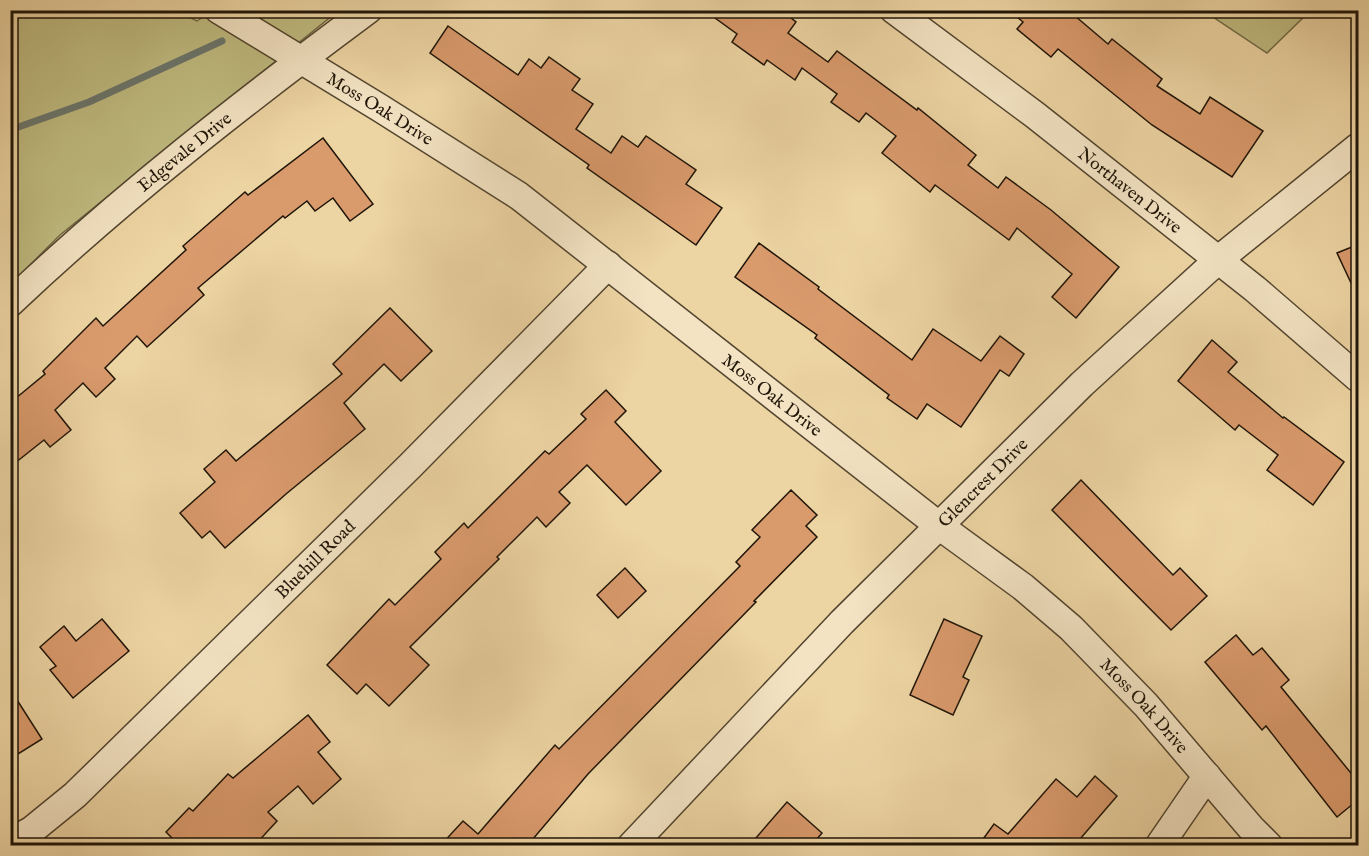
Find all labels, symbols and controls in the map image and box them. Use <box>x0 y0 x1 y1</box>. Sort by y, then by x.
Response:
street label: Moss Oak Drive <box>322 68 437 152</box>
street label: Edgevale Drive <box>133 108 237 198</box>
street label: Northaven Drive <box>1072 143 1186 240</box>
street label: Moss Oak Drive <box>717 350 826 443</box>
street label: Glencrest Drive <box>934 434 1034 533</box>
street label: Bluehill Road <box>271 516 361 605</box>
street label: Moss Oak Drive <box>1094 654 1193 759</box>

